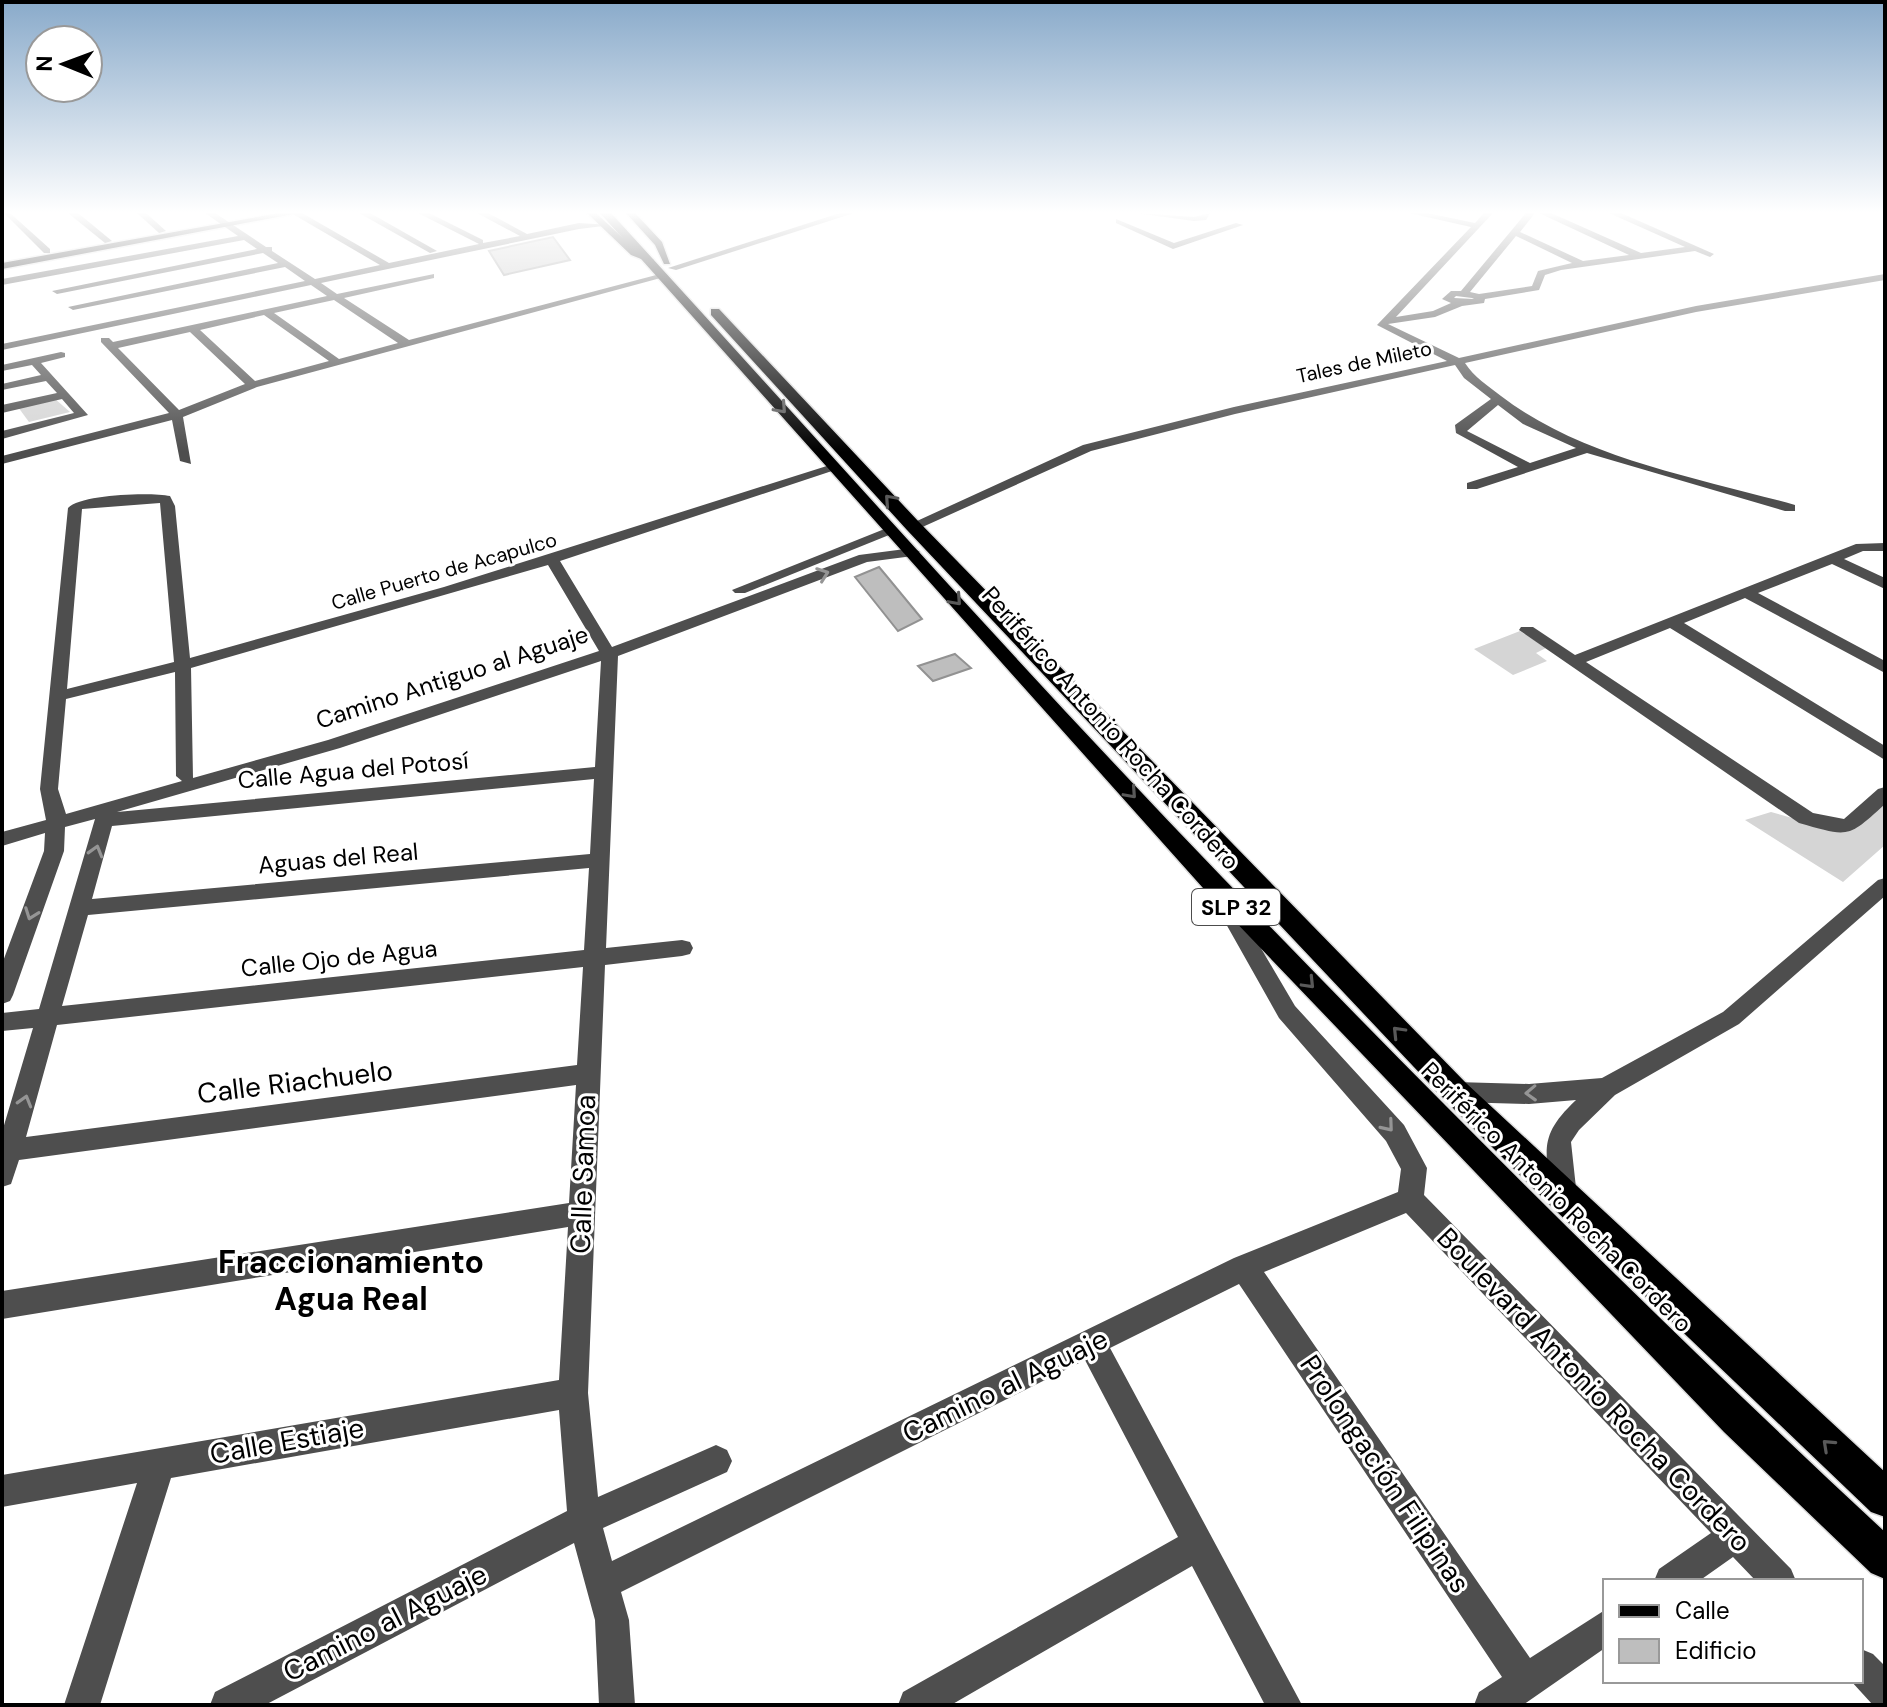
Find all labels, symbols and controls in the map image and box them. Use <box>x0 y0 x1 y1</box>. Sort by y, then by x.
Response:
north arrow <box>24 24 104 104</box>
text: N <box>30 55 59 72</box>
street label: Tales de Mileto <box>1294 335 1434 389</box>
one-way arrow <box>771 399 786 414</box>
one-way arrow <box>885 494 900 509</box>
street label: Calle Puerto de Acapulco <box>328 526 560 616</box>
one-way arrow <box>815 567 829 584</box>
street label: Periférico Antonio Rocha Cordero <box>975 580 1247 876</box>
one-way arrow <box>947 591 962 605</box>
street label: Camino Antiguo al Aguaje <box>312 618 592 736</box>
street label: Calle Agua del Potosí <box>236 744 470 796</box>
one-way arrow <box>1121 783 1136 798</box>
street label: Aguas del Real <box>257 836 419 880</box>
one-way arrow <box>87 844 103 858</box>
road number: SLP 32 <box>1192 889 1280 925</box>
one-way arrow <box>24 907 40 921</box>
street label: Calle Ojo de Agua <box>239 932 439 984</box>
one-way arrow <box>1299 973 1313 988</box>
one-way arrow <box>1393 1027 1408 1041</box>
street label: Calle Riachuelo <box>195 1052 395 1112</box>
street label: Periférico Antonio Rocha Cordero <box>1415 1055 1699 1339</box>
one-way arrow <box>1524 1084 1537 1101</box>
street label: Calle Samoa <box>562 1094 604 1254</box>
one-way arrow <box>16 1095 32 1108</box>
one-way arrow <box>1378 1116 1393 1131</box>
street label: Boulevard Antonio Rocha Cordero <box>1429 1220 1759 1560</box>
district label: Fraccionamiento Agua Real <box>218 1241 484 1320</box>
street label: Camino al Aguaje <box>896 1320 1114 1452</box>
street label: Prolongación Filipinas <box>1291 1348 1479 1600</box>
street label: Calle Estiaje <box>207 1409 367 1473</box>
one-way arrow <box>1823 1439 1837 1454</box>
street label: Camino al Aguaje <box>277 1556 493 1690</box>
legend <box>1603 1579 1863 1683</box>
text: Calle <box>1675 1595 1730 1626</box>
text: Edificio <box>1675 1635 1757 1666</box>

